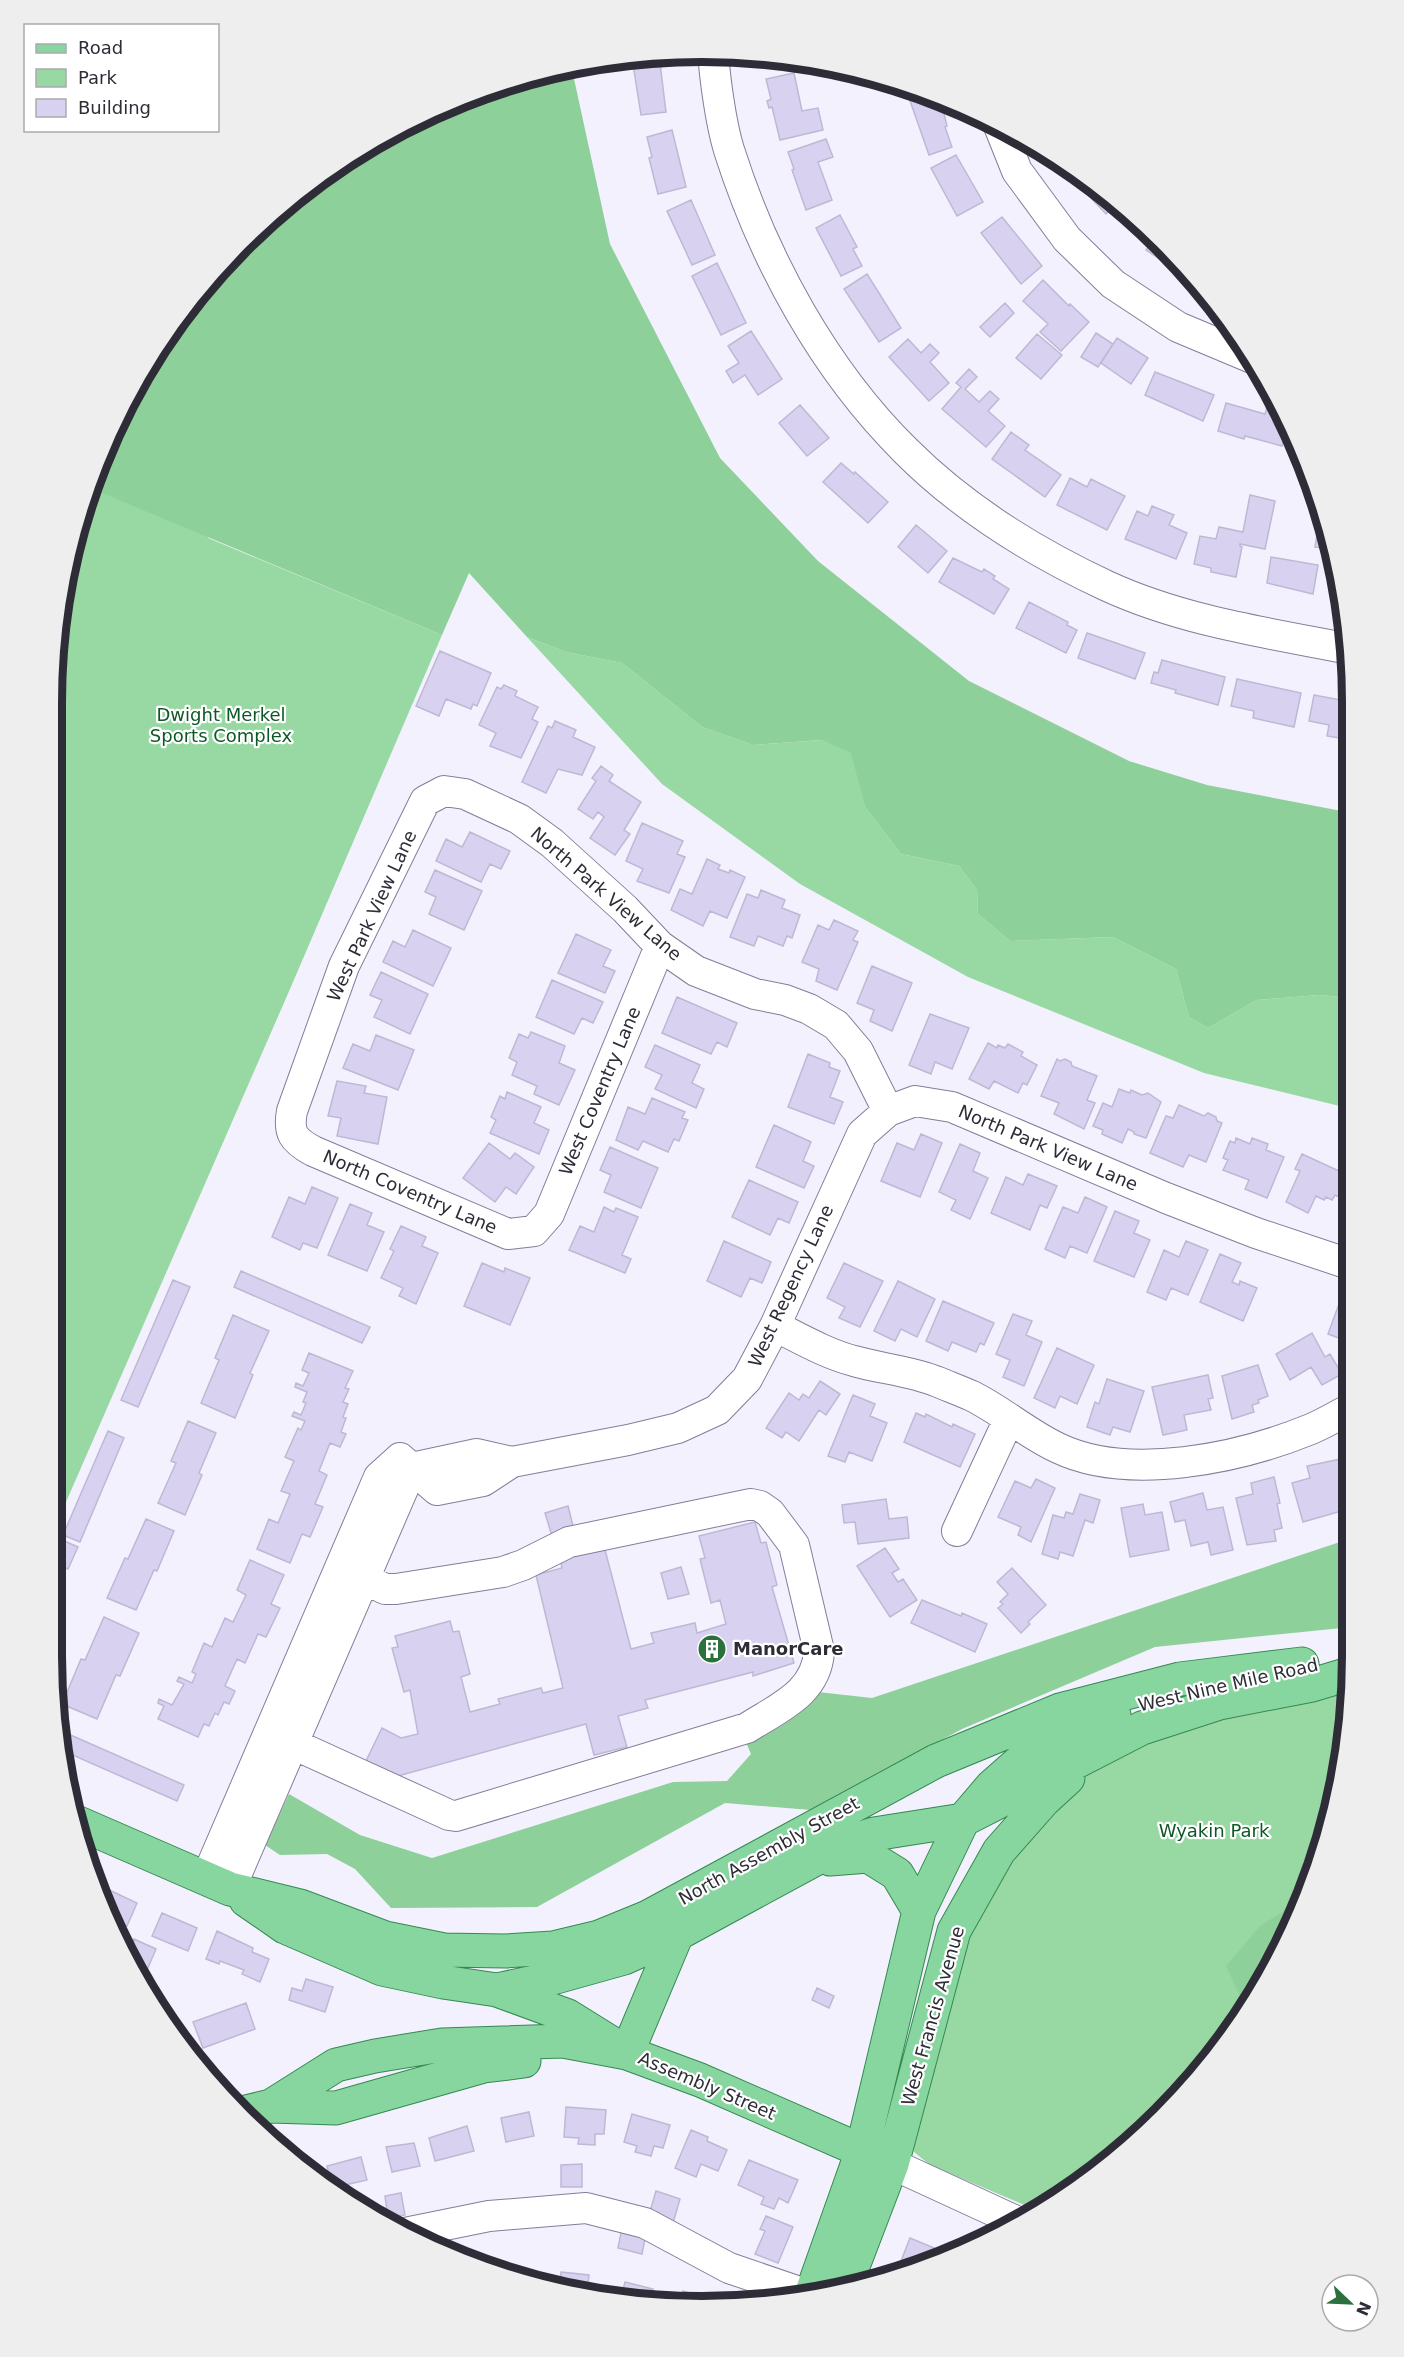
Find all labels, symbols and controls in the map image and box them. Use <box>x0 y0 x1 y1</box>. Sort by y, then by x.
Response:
legend <box>24 24 219 132</box>
text: Road <box>78 37 123 58</box>
text: Park <box>78 67 117 88</box>
text: Building <box>78 97 151 118</box>
park label: Dwight Merkel Sports Complex <box>150 704 293 746</box>
street label: North Park View Lane <box>527 822 686 965</box>
street label: West Park View Lane <box>323 827 420 1005</box>
street label: West Coventry Lane <box>554 1003 645 1178</box>
street label: North Park View Lane <box>955 1100 1141 1195</box>
street label: North Coventry Lane <box>320 1145 500 1238</box>
street label: West Regency Lane <box>744 1201 837 1370</box>
building icon: ManorCare <box>696 1633 728 1665</box>
place label: ManorCare <box>733 1638 844 1659</box>
street label: West Nine Mile Road <box>1136 1654 1320 1715</box>
street label: North Assembly Street <box>675 1792 863 1909</box>
park label: Wyakin Park <box>1159 1820 1270 1841</box>
street label: West Francis Avenue <box>897 1924 968 2108</box>
street label: Assembly Street <box>635 2047 779 2124</box>
north arrow <box>1320 2273 1380 2333</box>
text: N <box>1352 2299 1375 2319</box>

